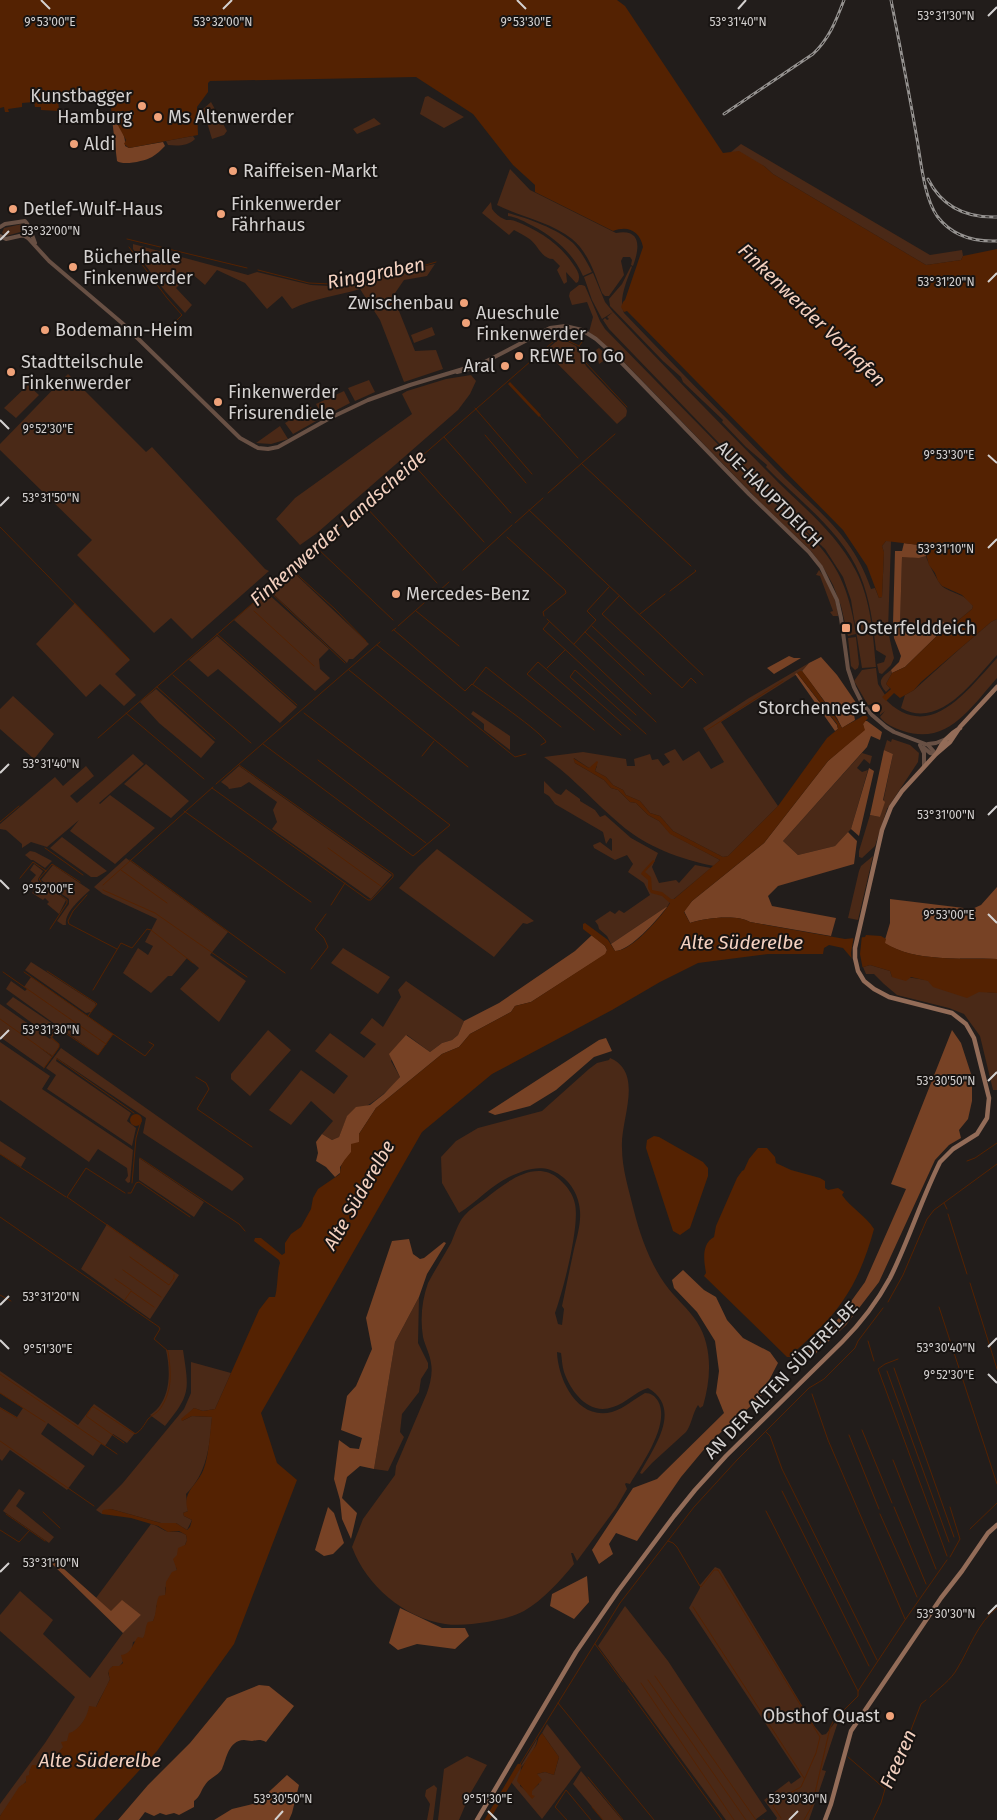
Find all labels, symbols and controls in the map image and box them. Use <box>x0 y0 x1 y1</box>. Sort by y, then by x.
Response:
text: 53°31'30"N <box>917 9 975 23</box>
text: 9°53'00"E <box>24 15 76 29</box>
text: 53°32'00"N <box>194 15 252 29</box>
text: 9°53'30"E <box>501 15 551 29</box>
text: 53°31'40"N <box>709 15 767 29</box>
place label: Kunstbagger Hamburg <box>30 85 133 128</box>
marker: Kunstbagger Hamburg <box>136 100 148 112</box>
place label: Ms Altenwerder <box>168 106 294 128</box>
marker: Ms Altenwerder <box>152 111 164 123</box>
place label: Aldi <box>84 133 115 155</box>
marker: Aldi <box>68 138 80 150</box>
place label: Raiffeisen-Markt <box>243 160 378 182</box>
marker: Raiffeisen-Markt <box>227 165 239 177</box>
place label: Finkenwerder Fährhaus <box>231 193 341 236</box>
place label: Detlef-Wulf-Haus <box>23 198 163 220</box>
marker: Detlef-Wulf-Haus <box>7 203 19 215</box>
marker: Finkenwerder Fährhaus <box>215 208 227 220</box>
text: 53°32'00"N <box>22 224 80 238</box>
water label: Finkenwerder Vorhafen <box>733 239 891 391</box>
place label: Bücherhalle Finkenwerder <box>83 246 193 289</box>
water label: Ringgraben <box>325 252 427 294</box>
marker: Bücherhalle Finkenwerder <box>67 261 79 273</box>
text: 53°31'20"N <box>917 275 975 289</box>
place label: Zwischenbau <box>348 292 454 314</box>
marker: Zwischenbau <box>458 297 470 309</box>
place label: Aueschule Finkenwerder <box>476 302 586 345</box>
marker: Aueschule Finkenwerder <box>460 317 472 329</box>
place label: Bodemann-Heim <box>55 319 193 341</box>
marker: Bodemann-Heim <box>39 324 51 336</box>
place label: REWE To Go <box>529 345 624 367</box>
marker: REWE To Go <box>513 350 525 362</box>
place label: Stadtteilschule Finkenwerder <box>21 351 144 394</box>
place label: Aral <box>463 355 495 377</box>
marker: Aral <box>499 360 511 372</box>
marker: Stadtteilschule Finkenwerder <box>5 366 17 378</box>
place label: Finkenwerder Frisurendiele <box>228 381 338 424</box>
marker: Finkenwerder Frisurendiele <box>212 396 224 408</box>
text: 9°52'30"E <box>23 422 73 436</box>
street label: AUE-HAUPTDEICH <box>711 436 827 552</box>
water label: Finkenwerder Landscheide <box>245 445 431 611</box>
text: 9°53'30"E <box>924 448 974 462</box>
text: 53°31'50"N <box>22 491 80 505</box>
text: 53°31'10"N <box>918 542 974 556</box>
place label: Mercedes-Benz <box>406 583 530 605</box>
marker: Mercedes-Benz <box>390 588 402 600</box>
place label: Osterfelddeich <box>856 617 976 639</box>
marker: Osterfelddeich <box>840 622 852 634</box>
place label: Storchennest <box>758 697 866 719</box>
marker: Storchennest <box>870 702 882 714</box>
text: 53°31'40"N <box>22 757 80 771</box>
text: 53°31'00"N <box>917 808 975 822</box>
text: 9°52'00"E <box>22 882 74 896</box>
text: 9°53'00"E <box>923 908 975 922</box>
water label: Alte Süderelbe <box>680 931 803 954</box>
text: 53°31'30"N <box>22 1023 80 1037</box>
text: 53°30'50"N <box>917 1074 975 1088</box>
water label: Alte Süderelbe <box>318 1136 400 1255</box>
text: 53°31'20"N <box>22 1290 80 1304</box>
street label: AN DER ALTEN SÜDERELBE <box>700 1296 862 1464</box>
text: 53°30'40"N <box>917 1341 975 1355</box>
text: 9°51'30"E <box>23 1342 73 1356</box>
text: 9°52'30"E <box>924 1368 974 1382</box>
text: 53°31'10"N <box>23 1556 79 1570</box>
text: 53°30'30"N <box>917 1607 975 1621</box>
place label: Obsthof Quast <box>763 1705 880 1727</box>
marker: Obsthof Quast <box>884 1710 896 1722</box>
water label: Freeren <box>875 1726 921 1792</box>
water label: Alte Süderelbe <box>38 1749 161 1772</box>
text: 53°30'50"N <box>254 1792 312 1806</box>
text: 9°51'30"E <box>463 1792 513 1806</box>
text: 53°30'30"N <box>769 1792 827 1806</box>

